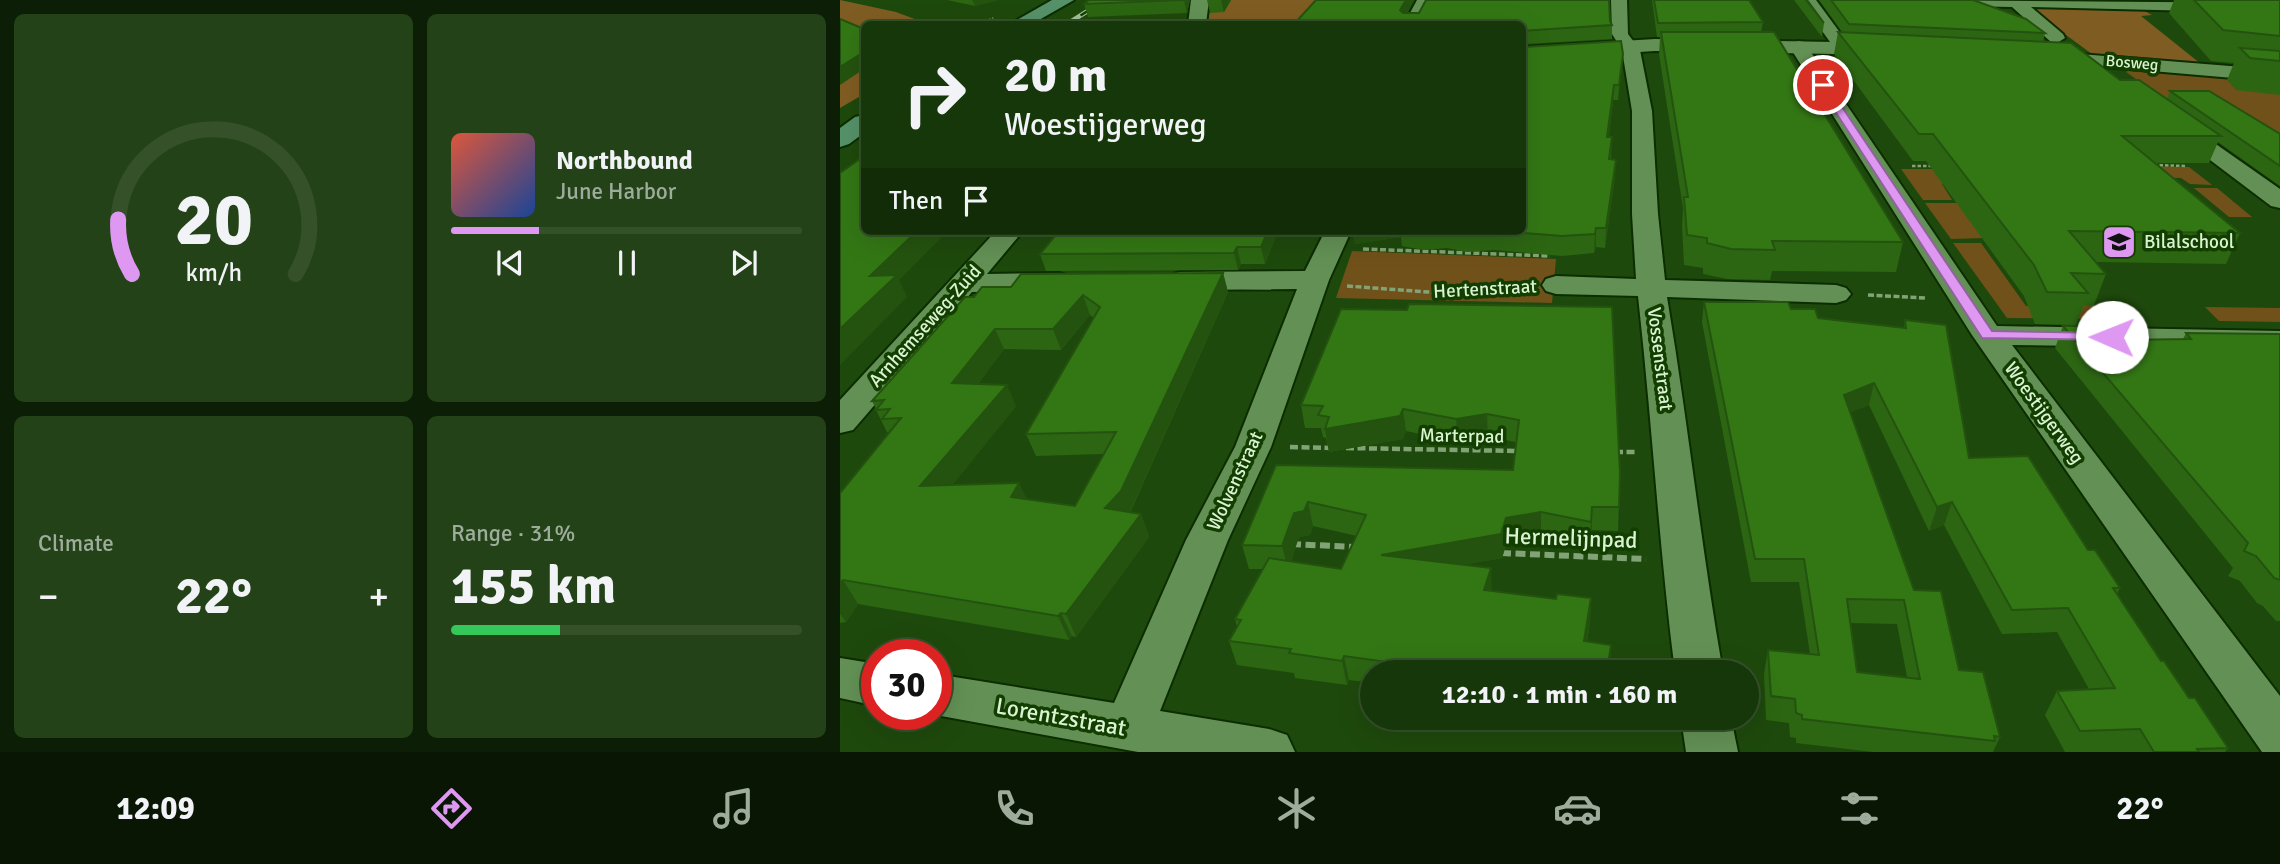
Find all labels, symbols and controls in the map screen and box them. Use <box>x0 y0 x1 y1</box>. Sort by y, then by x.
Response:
text: 20 m <box>1004 45 1107 105</box>
icon: right <box>889 49 980 140</box>
street label: Bosweg <box>2105 51 2159 75</box>
pin <box>1793 55 1853 115</box>
icon: arrive <box>1804 66 1842 104</box>
text: Woestijgerweg <box>1004 105 1207 144</box>
text: Northbound <box>556 145 693 177</box>
text: 20 <box>174 176 253 265</box>
text: June Harbor <box>556 177 676 206</box>
icon: arrive <box>957 182 995 220</box>
text: Then <box>889 185 943 217</box>
school or university icon: Bilalschool <box>2100 223 2138 261</box>
place label: Bilalschool <box>2144 230 2234 254</box>
icon: previous <box>491 244 529 282</box>
icon: pause <box>608 244 646 282</box>
icon: next <box>725 244 763 282</box>
text: km/h <box>185 257 242 288</box>
street label: Arnhemseweg-Zuid <box>864 260 986 392</box>
street label: Hertenstraat <box>1433 274 1538 304</box>
position arrow <box>2075 300 2149 374</box>
street label: Vossenstraat <box>1642 306 1678 412</box>
street label: Woestijgerweg <box>1999 357 2089 469</box>
street label: Marterpad <box>1419 423 1505 449</box>
street label: Wolvenstraat <box>1202 427 1269 534</box>
text: Range · 31% <box>451 519 575 548</box>
street label: Hermelijnpad <box>1504 521 1638 555</box>
text: Climate <box>38 529 114 558</box>
text: 155 km <box>451 554 616 618</box>
text: 22° <box>175 564 252 628</box>
text: − <box>38 573 59 620</box>
text: + <box>368 573 389 620</box>
speed limit sign: 30 <box>861 639 952 730</box>
text: 12:10 · 1 min · 160 m <box>1442 679 1677 711</box>
street label: Lorentzstraat <box>994 691 1128 743</box>
icon: directions <box>427 784 476 833</box>
icon: music <box>709 784 758 833</box>
icon: phone <box>990 784 1039 833</box>
icon: climate <box>1272 784 1321 833</box>
icon: car <box>1553 784 1602 833</box>
icon: filters <box>1835 784 1884 833</box>
text: 12:09 <box>116 789 195 828</box>
text: 22° <box>2116 789 2164 828</box>

